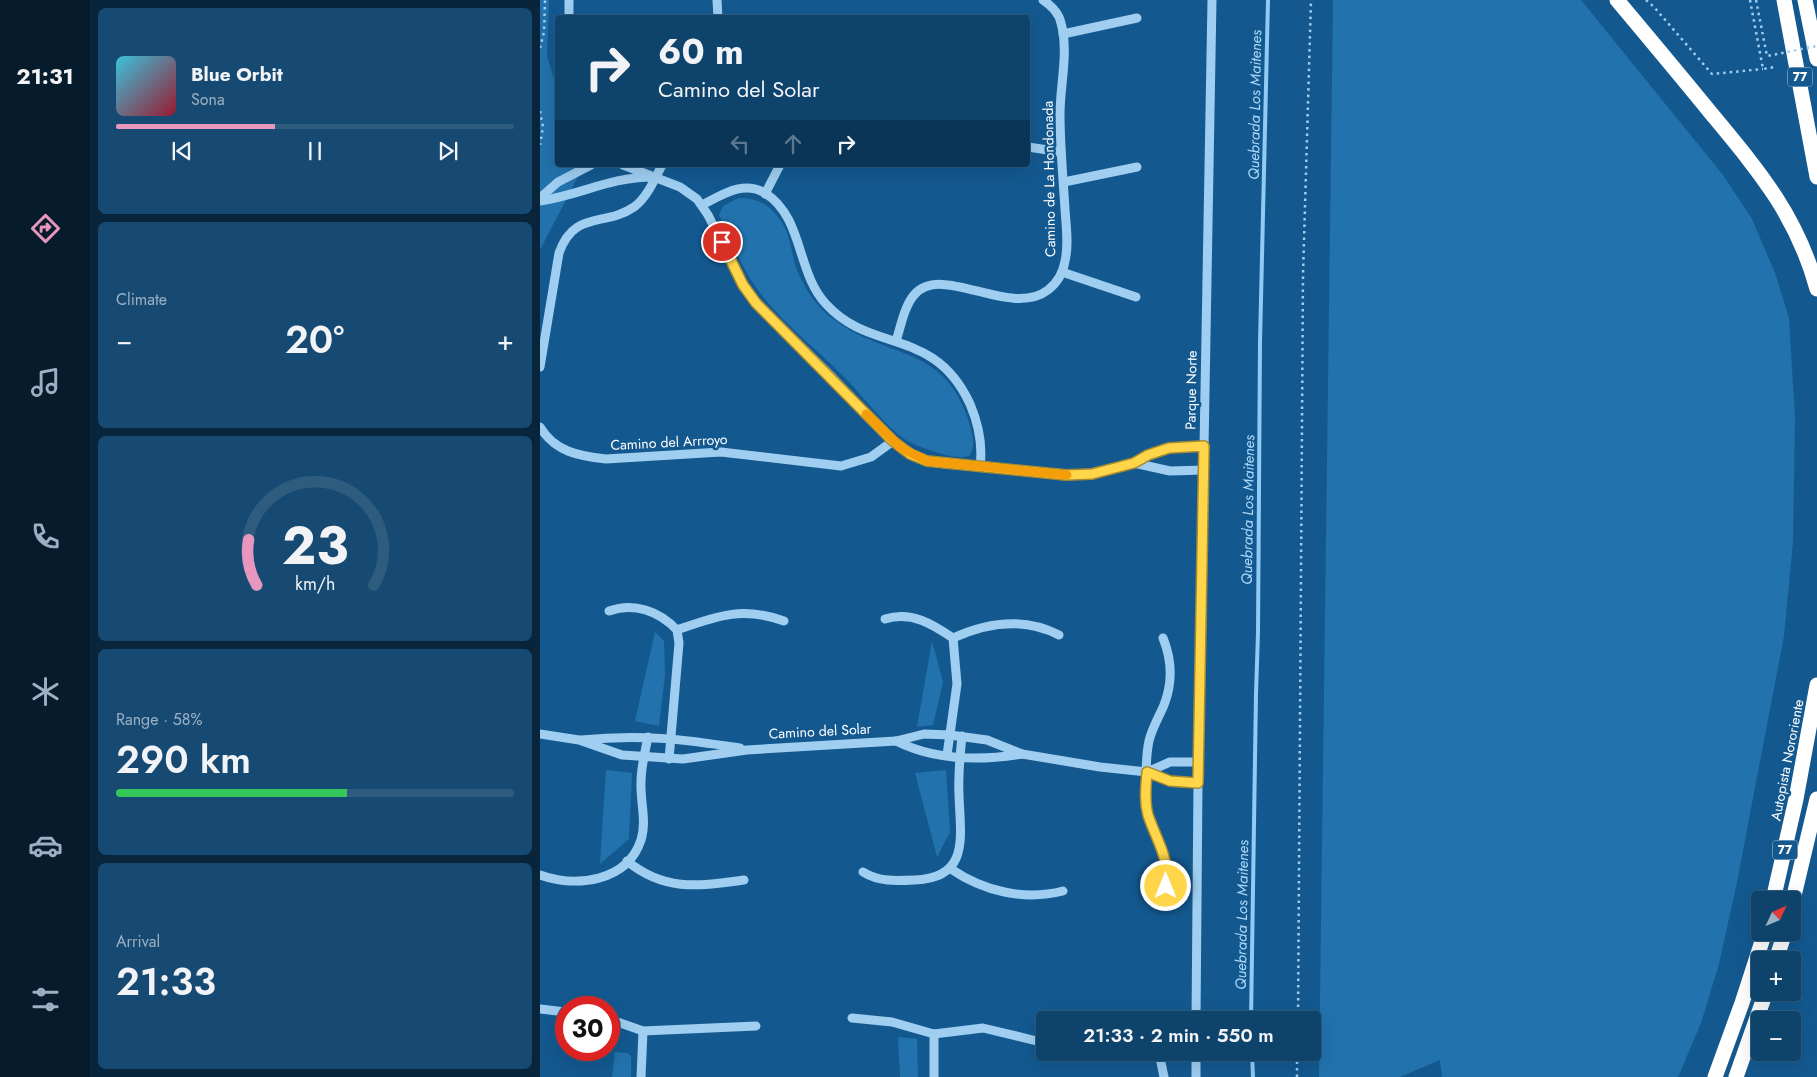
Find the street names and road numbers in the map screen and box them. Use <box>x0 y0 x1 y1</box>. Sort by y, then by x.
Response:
road number: 77 <box>1788 68 1812 86</box>
street label: Camino de La Hondonada <box>1038 101 1060 257</box>
street label: Parque Norte <box>1180 350 1202 430</box>
street label: Camino del Arrroyo <box>610 429 728 455</box>
street label: Autopista Nororiente <box>1765 698 1809 822</box>
street label: Camino del Solar <box>768 718 872 744</box>
road number: 77 <box>1772 840 1798 860</box>

